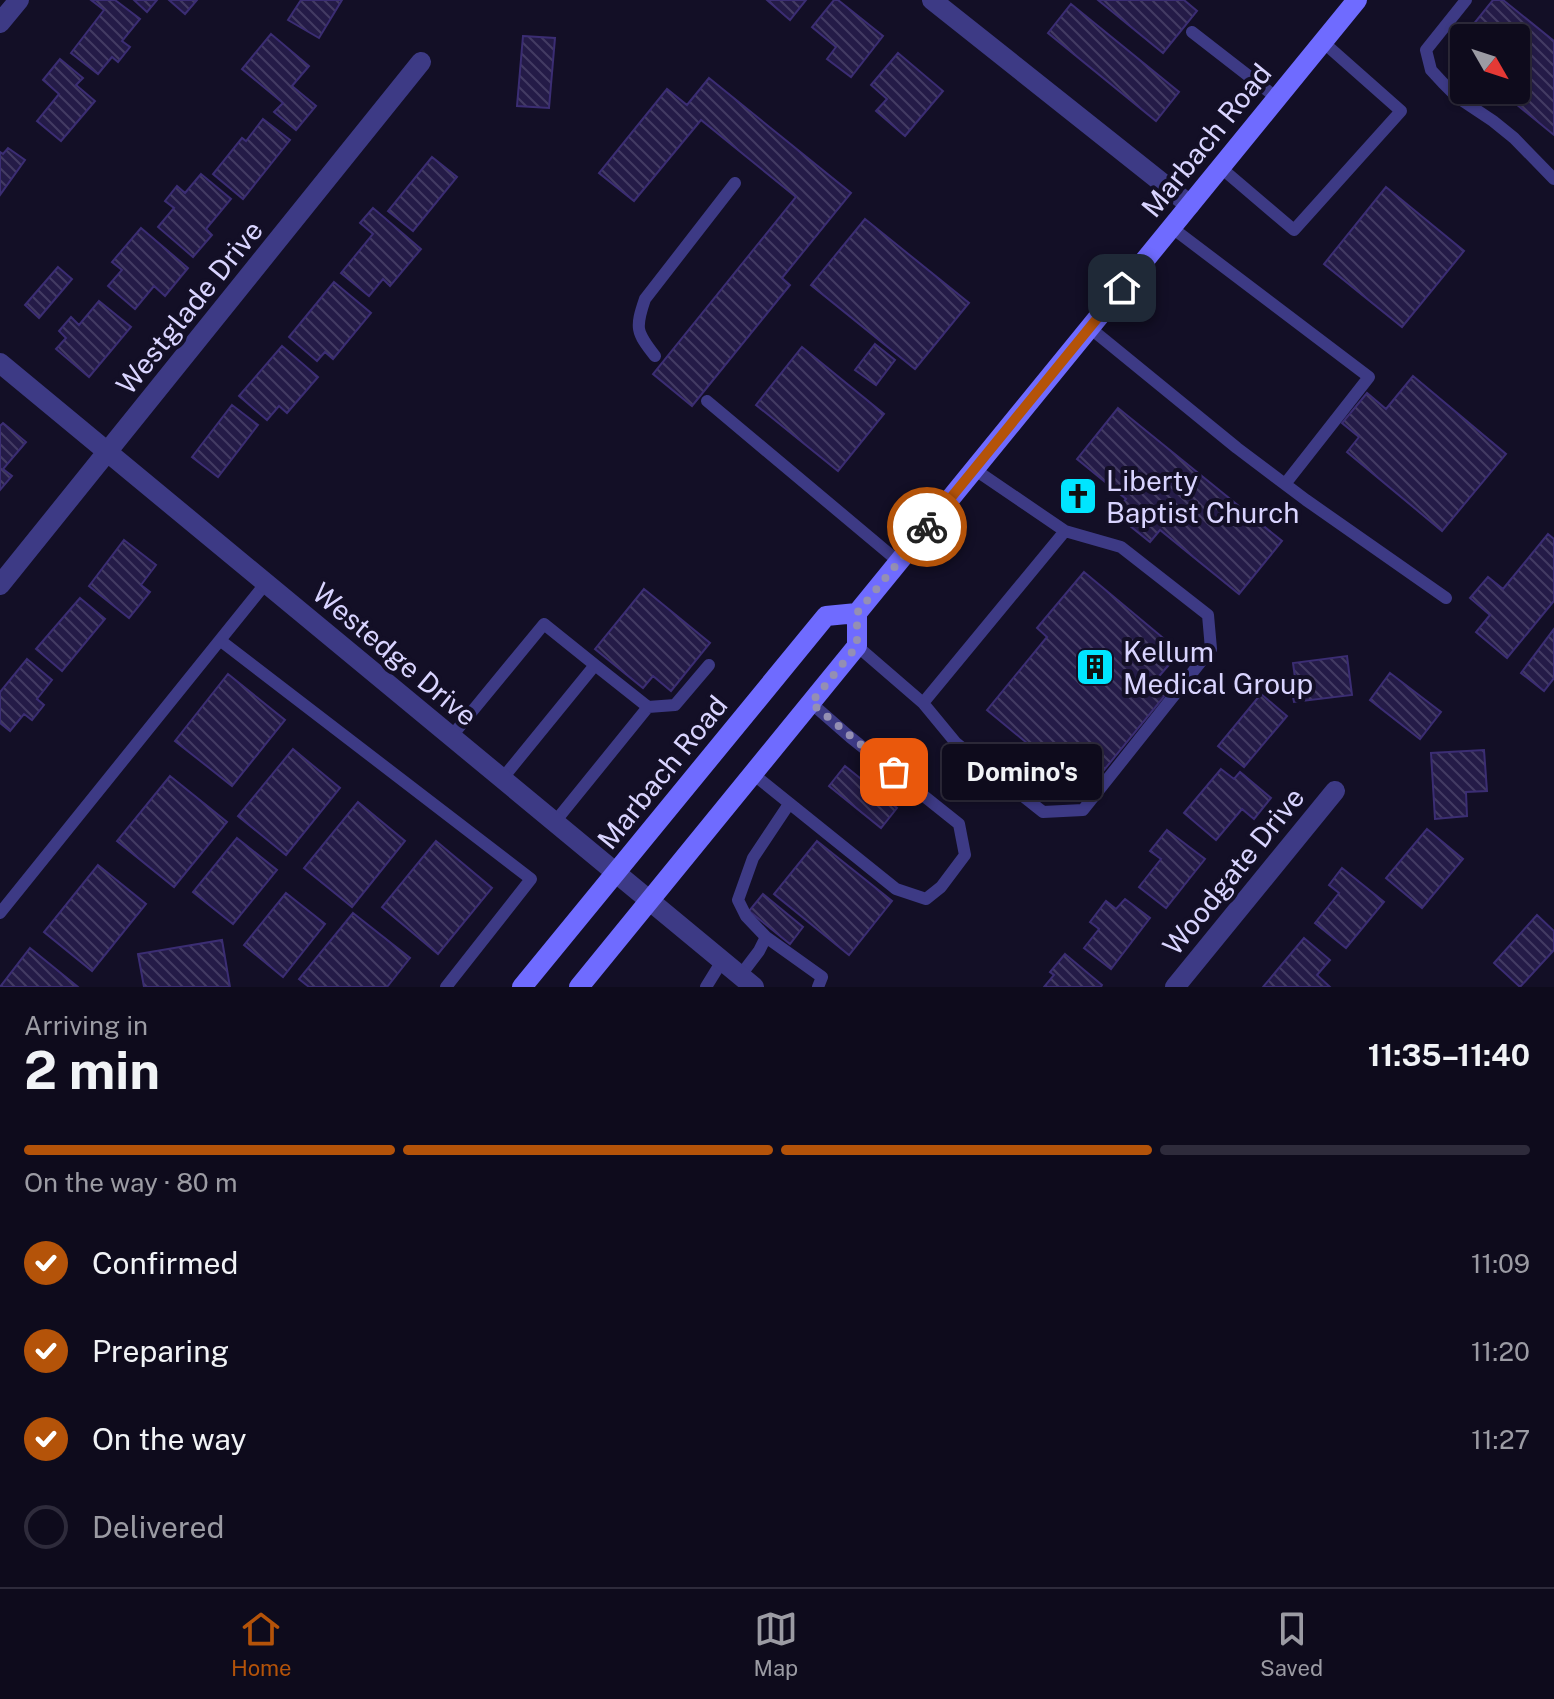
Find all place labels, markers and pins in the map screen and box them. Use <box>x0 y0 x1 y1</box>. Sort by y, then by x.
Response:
pin <box>1088 254 1156 322</box>
place label: Liberty Baptist Church <box>1106 464 1299 529</box>
church icon: Liberty Baptist Church <box>1057 475 1099 517</box>
place label: Kellum Medical Group <box>1123 635 1313 700</box>
building icon: Kellum Medical Group <box>1074 646 1116 688</box>
pin <box>860 738 928 806</box>
callout: Domino's <box>942 744 1102 800</box>

